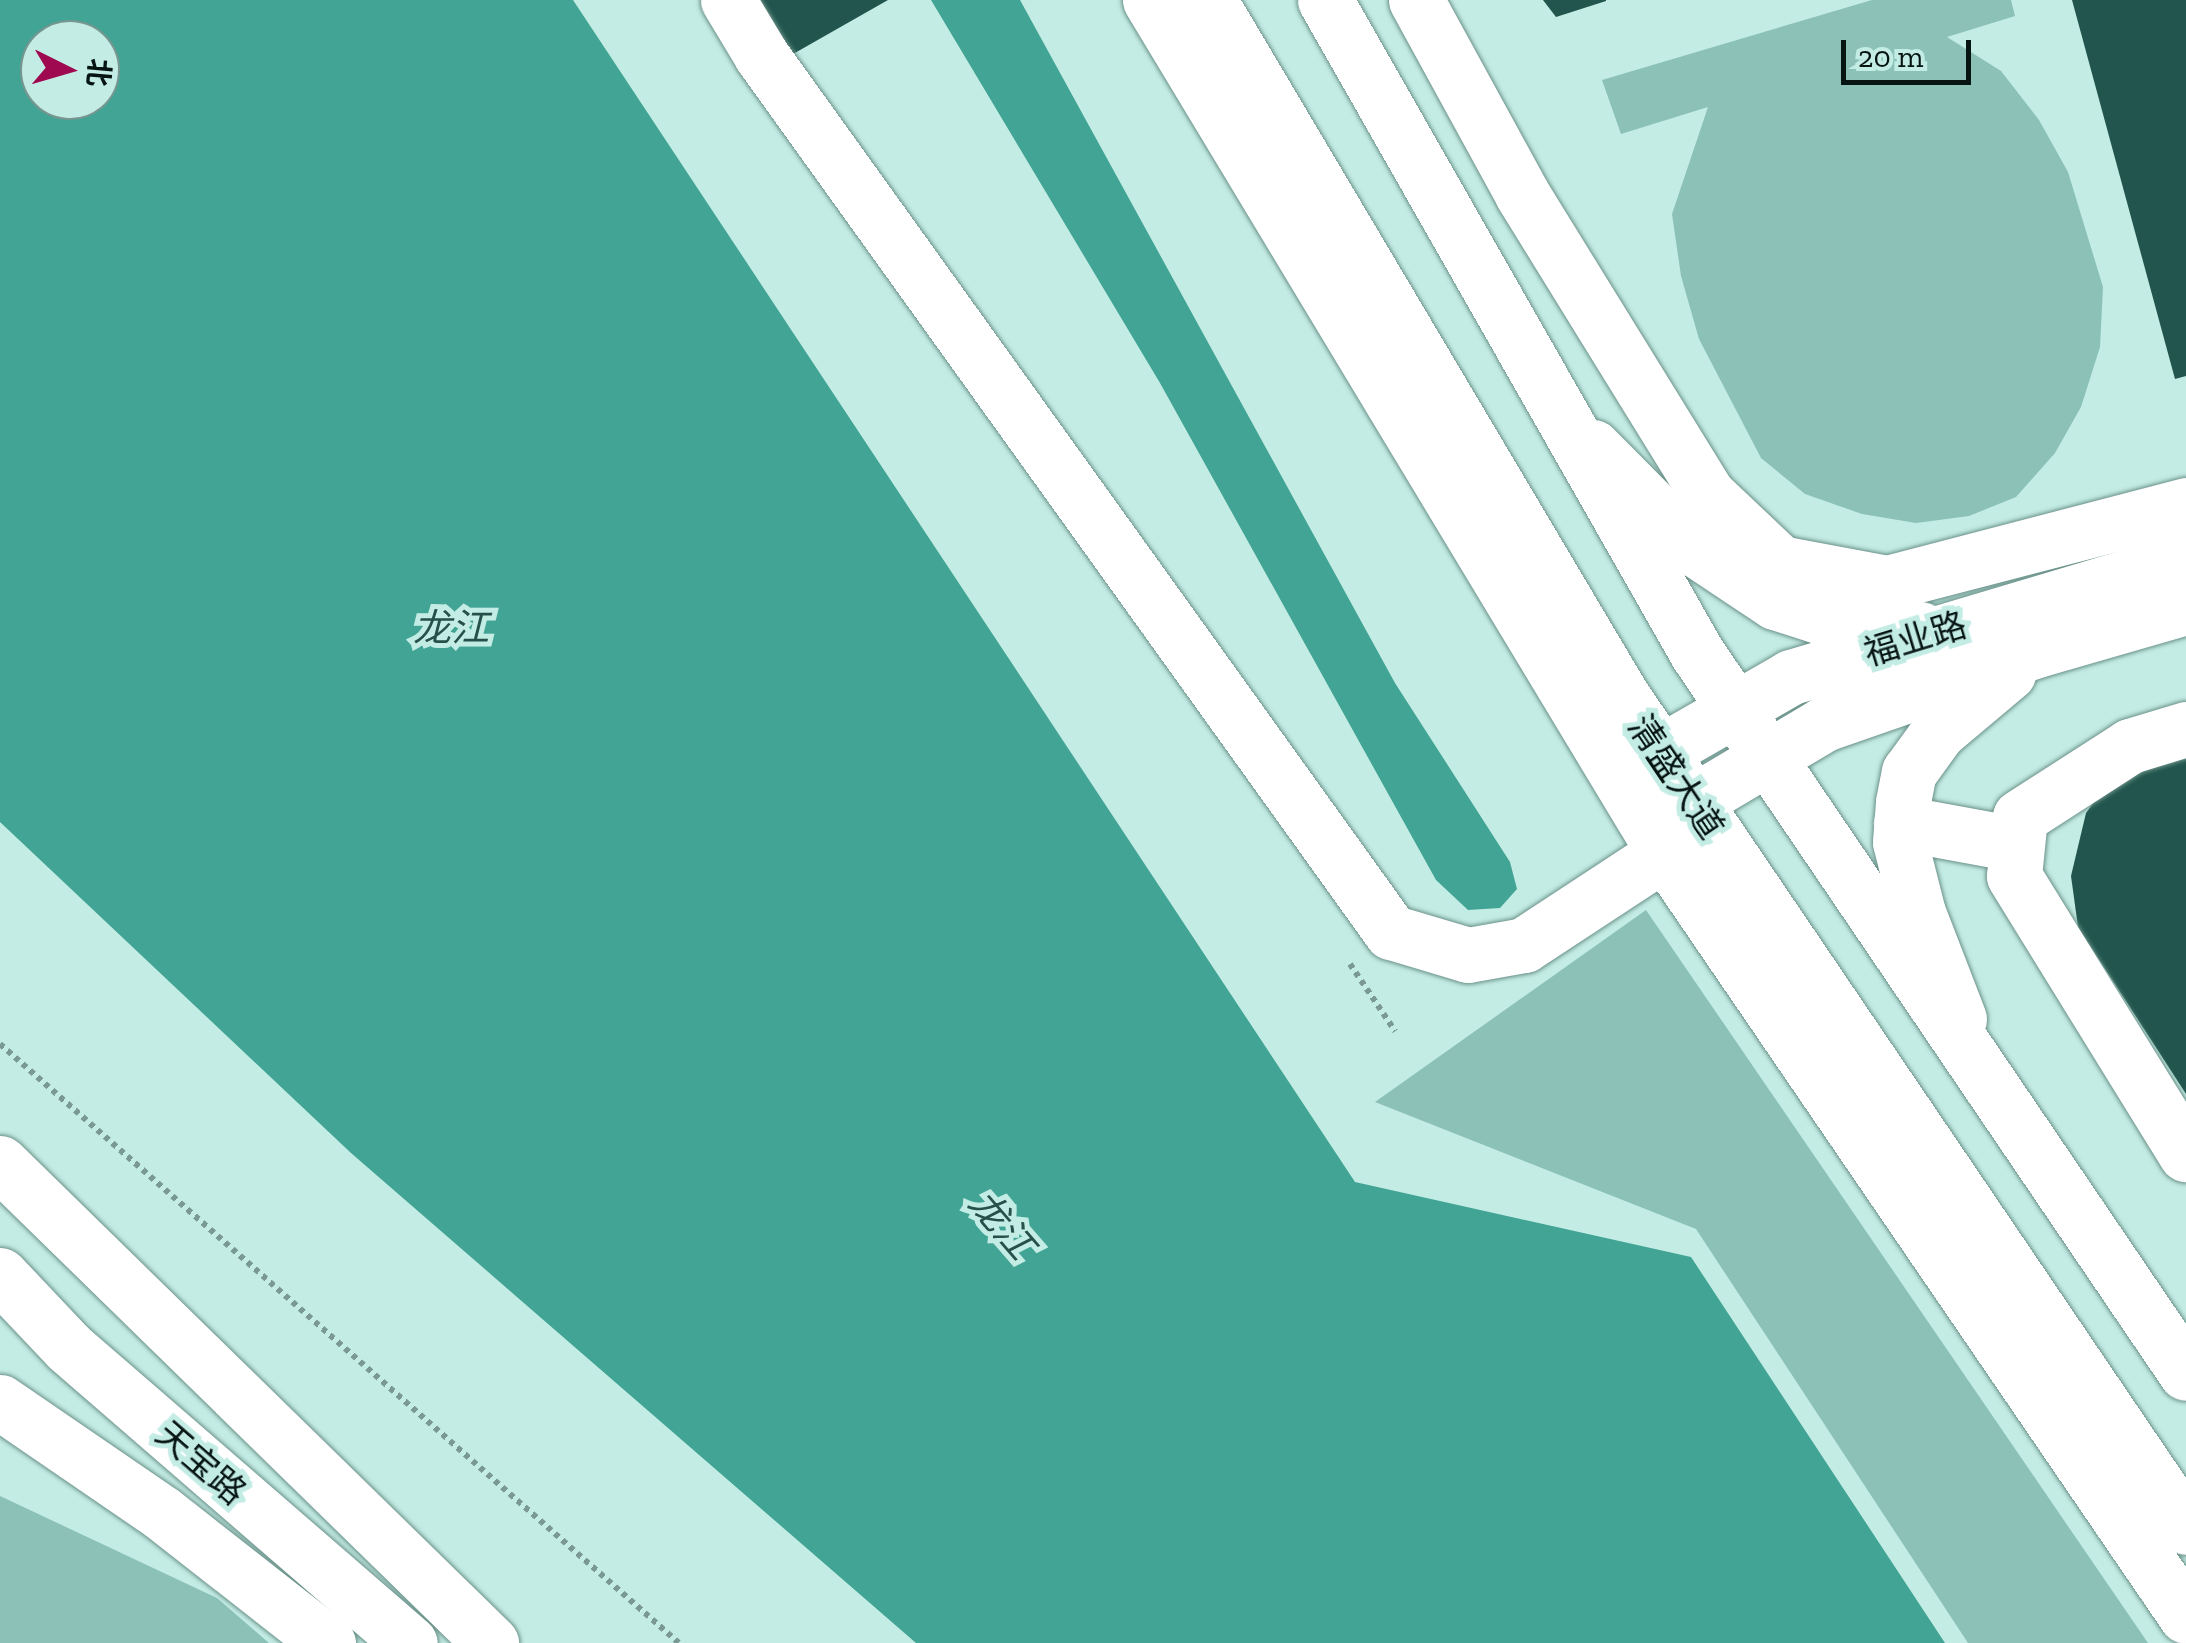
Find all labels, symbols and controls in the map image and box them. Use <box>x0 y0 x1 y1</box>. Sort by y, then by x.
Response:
north arrow <box>20 20 120 120</box>
scale bar <box>1846 20 1976 82</box>
text: 20 m <box>1858 39 1923 75</box>
text: 北 <box>81 57 116 88</box>
street label: 福业路 <box>1859 604 1971 674</box>
water label: 龙江 <box>413 606 489 652</box>
street label: 清盛大道 <box>1619 707 1733 847</box>
water label: 龙江 <box>959 1181 1043 1269</box>
street label: 天宝路 <box>148 1413 254 1513</box>

